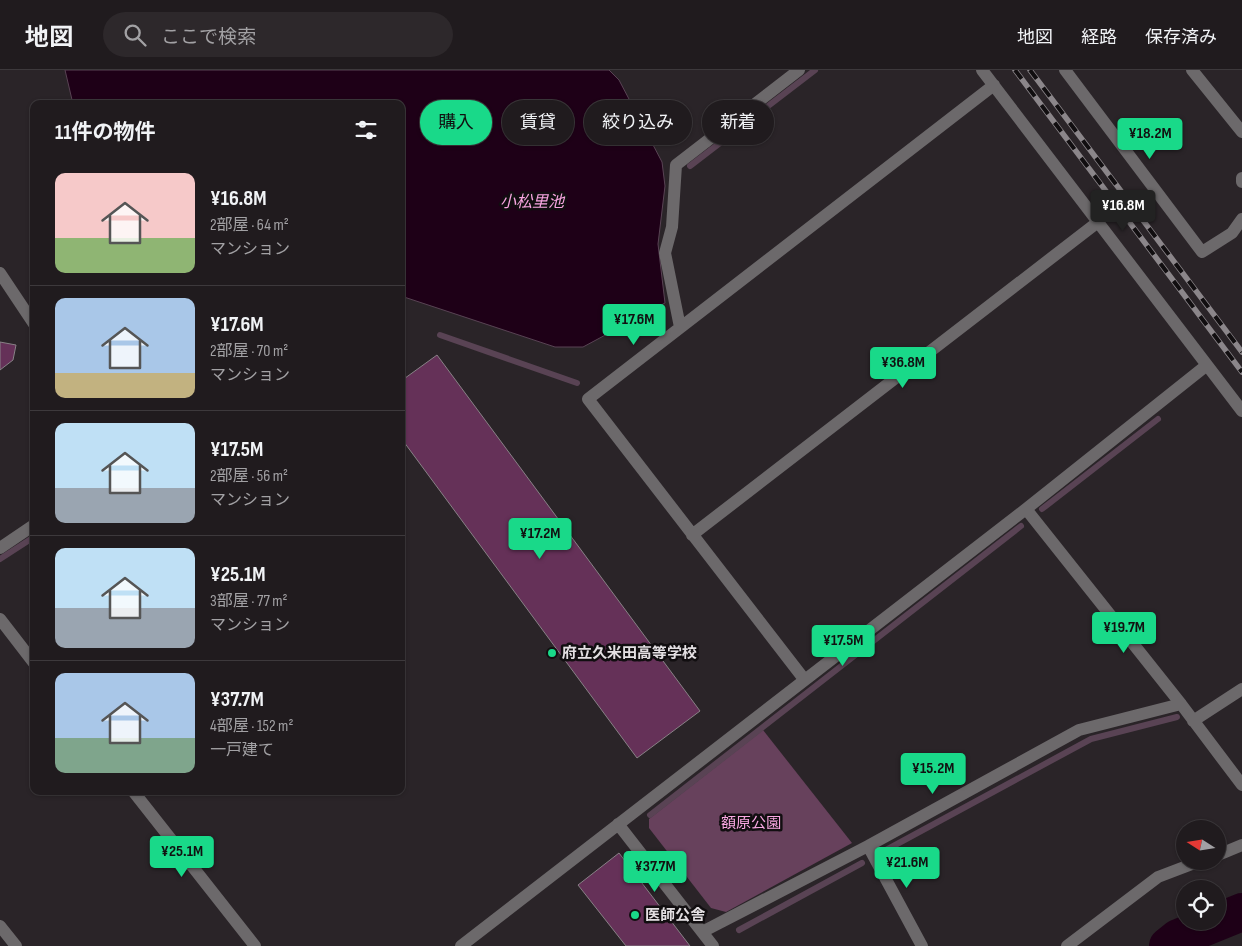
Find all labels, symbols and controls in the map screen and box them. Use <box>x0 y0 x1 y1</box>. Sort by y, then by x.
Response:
search box <box>103 12 453 57</box>
icon: search <box>121 21 149 49</box>
text: 地図 <box>25 23 73 52</box>
text: ここで検索 <box>161 26 256 49</box>
text: 地図 <box>1017 27 1053 48</box>
text: 経路 <box>1081 27 1117 48</box>
text: 保存済み <box>1145 27 1217 48</box>
chip: 購入 <box>420 100 492 145</box>
chip: 賃貸 <box>502 100 574 145</box>
chip: 絞り込み <box>584 100 692 145</box>
chip: 新着 <box>702 100 774 145</box>
icon: filters <box>352 116 380 144</box>
pin: ¥18.2M <box>1109 118 1191 160</box>
text: 11件の物件 <box>55 120 155 145</box>
text: ¥18.2M <box>1128 124 1172 143</box>
text: ¥16.8M <box>210 186 267 211</box>
pin: ¥16.8M <box>1082 190 1164 232</box>
icon: home <box>95 193 155 253</box>
water label: 小松里池 <box>500 193 566 212</box>
text: ¥16.8M <box>1101 196 1145 215</box>
text: 2部屋 · 64 m² <box>210 216 289 235</box>
text: マンション <box>210 240 290 259</box>
pin: ¥17.6M <box>593 304 675 346</box>
text: ¥17.6M <box>614 310 654 329</box>
text: ¥17.6M <box>210 312 264 337</box>
icon: home <box>95 318 155 378</box>
text: 2部屋 · 70 m² <box>210 342 288 361</box>
pin: ¥36.8M <box>862 346 944 389</box>
text: ¥36.8M <box>881 353 925 372</box>
text: マンション <box>210 366 290 385</box>
text: ¥17.5M <box>210 437 263 462</box>
icon: home <box>95 443 155 503</box>
text: 2部屋 · 56 m² <box>210 467 288 486</box>
text: マンション <box>210 491 290 510</box>
pin: ¥17.2M <box>499 518 581 560</box>
text: ¥17.2M <box>520 524 560 543</box>
text: ¥25.1M <box>210 562 266 587</box>
icon: home <box>95 568 155 628</box>
text: 3部屋 · 77 m² <box>210 592 288 611</box>
pin: ¥19.7M <box>1083 612 1165 654</box>
text: マンション <box>210 616 290 635</box>
text: ¥19.7M <box>1103 618 1145 637</box>
pin: ¥17.5M <box>802 624 884 667</box>
text: ¥17.5M <box>823 631 863 650</box>
place label: 府立久米田高等学校 <box>562 644 697 663</box>
marker: 府立久米田高等学校 <box>546 647 558 659</box>
text: ¥37.7M <box>210 687 264 712</box>
icon: home <box>95 693 155 753</box>
text: 4部屋 · 152 m² <box>210 717 293 736</box>
text: 一戸建て <box>210 741 274 760</box>
pin: ¥15.2M <box>892 752 974 795</box>
text: ¥15.2M <box>912 759 954 778</box>
park label: 額原公園 <box>721 814 781 833</box>
north arrow <box>1176 820 1226 870</box>
map controls <box>1176 820 1226 930</box>
pin: ¥25.1M <box>141 836 223 878</box>
text: ¥25.1M <box>161 842 203 861</box>
pin: ¥21.6M <box>866 846 948 889</box>
pin: ¥37.7M <box>614 850 696 893</box>
text: ¥21.6M <box>886 853 928 872</box>
text: ¥37.7M <box>635 857 676 876</box>
button: locate <box>1176 880 1226 930</box>
place label: 医師公舎 <box>645 906 706 925</box>
marker: 医師公舎 <box>629 909 641 921</box>

